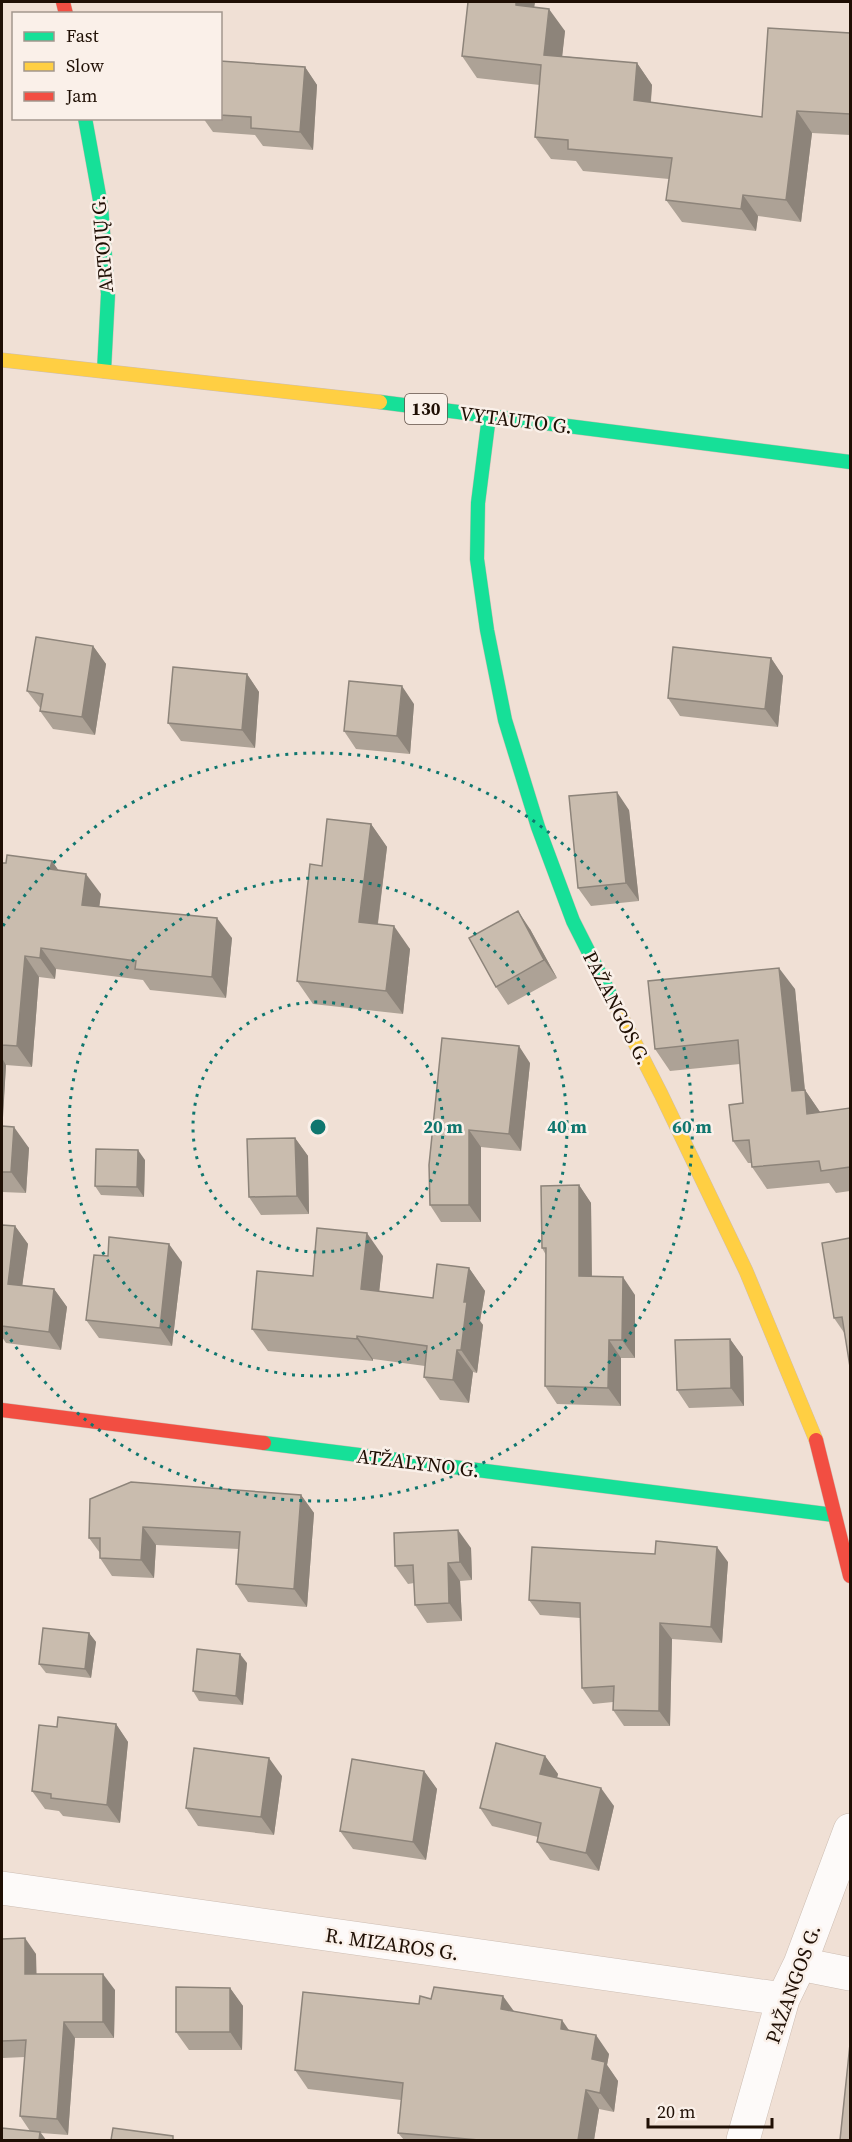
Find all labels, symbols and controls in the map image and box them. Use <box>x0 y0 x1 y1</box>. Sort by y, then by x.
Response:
legend <box>12 12 222 120</box>
text: Fast <box>66 23 99 48</box>
text: Slow <box>66 53 104 78</box>
text: Jam <box>65 83 98 108</box>
street label: ARTOJŲ G. <box>84 194 120 294</box>
road number: 130 <box>405 394 447 424</box>
street label: VYTAUTO G. <box>458 399 574 441</box>
street label: PAŽANGOS G. <box>576 946 658 1070</box>
text: 20 m <box>423 1114 463 1139</box>
text: 40 m <box>547 1114 587 1139</box>
text: 60 m <box>672 1114 712 1139</box>
centre of rings <box>308 1117 328 1137</box>
street label: ATŽALYNO G. <box>355 1442 481 1484</box>
street label: R. MIZAROS G. <box>324 1921 460 1967</box>
street label: PAŽANGOS G. <box>759 1921 827 2047</box>
scale bar <box>648 2091 772 2129</box>
text: 20 m <box>657 2099 695 2124</box>

